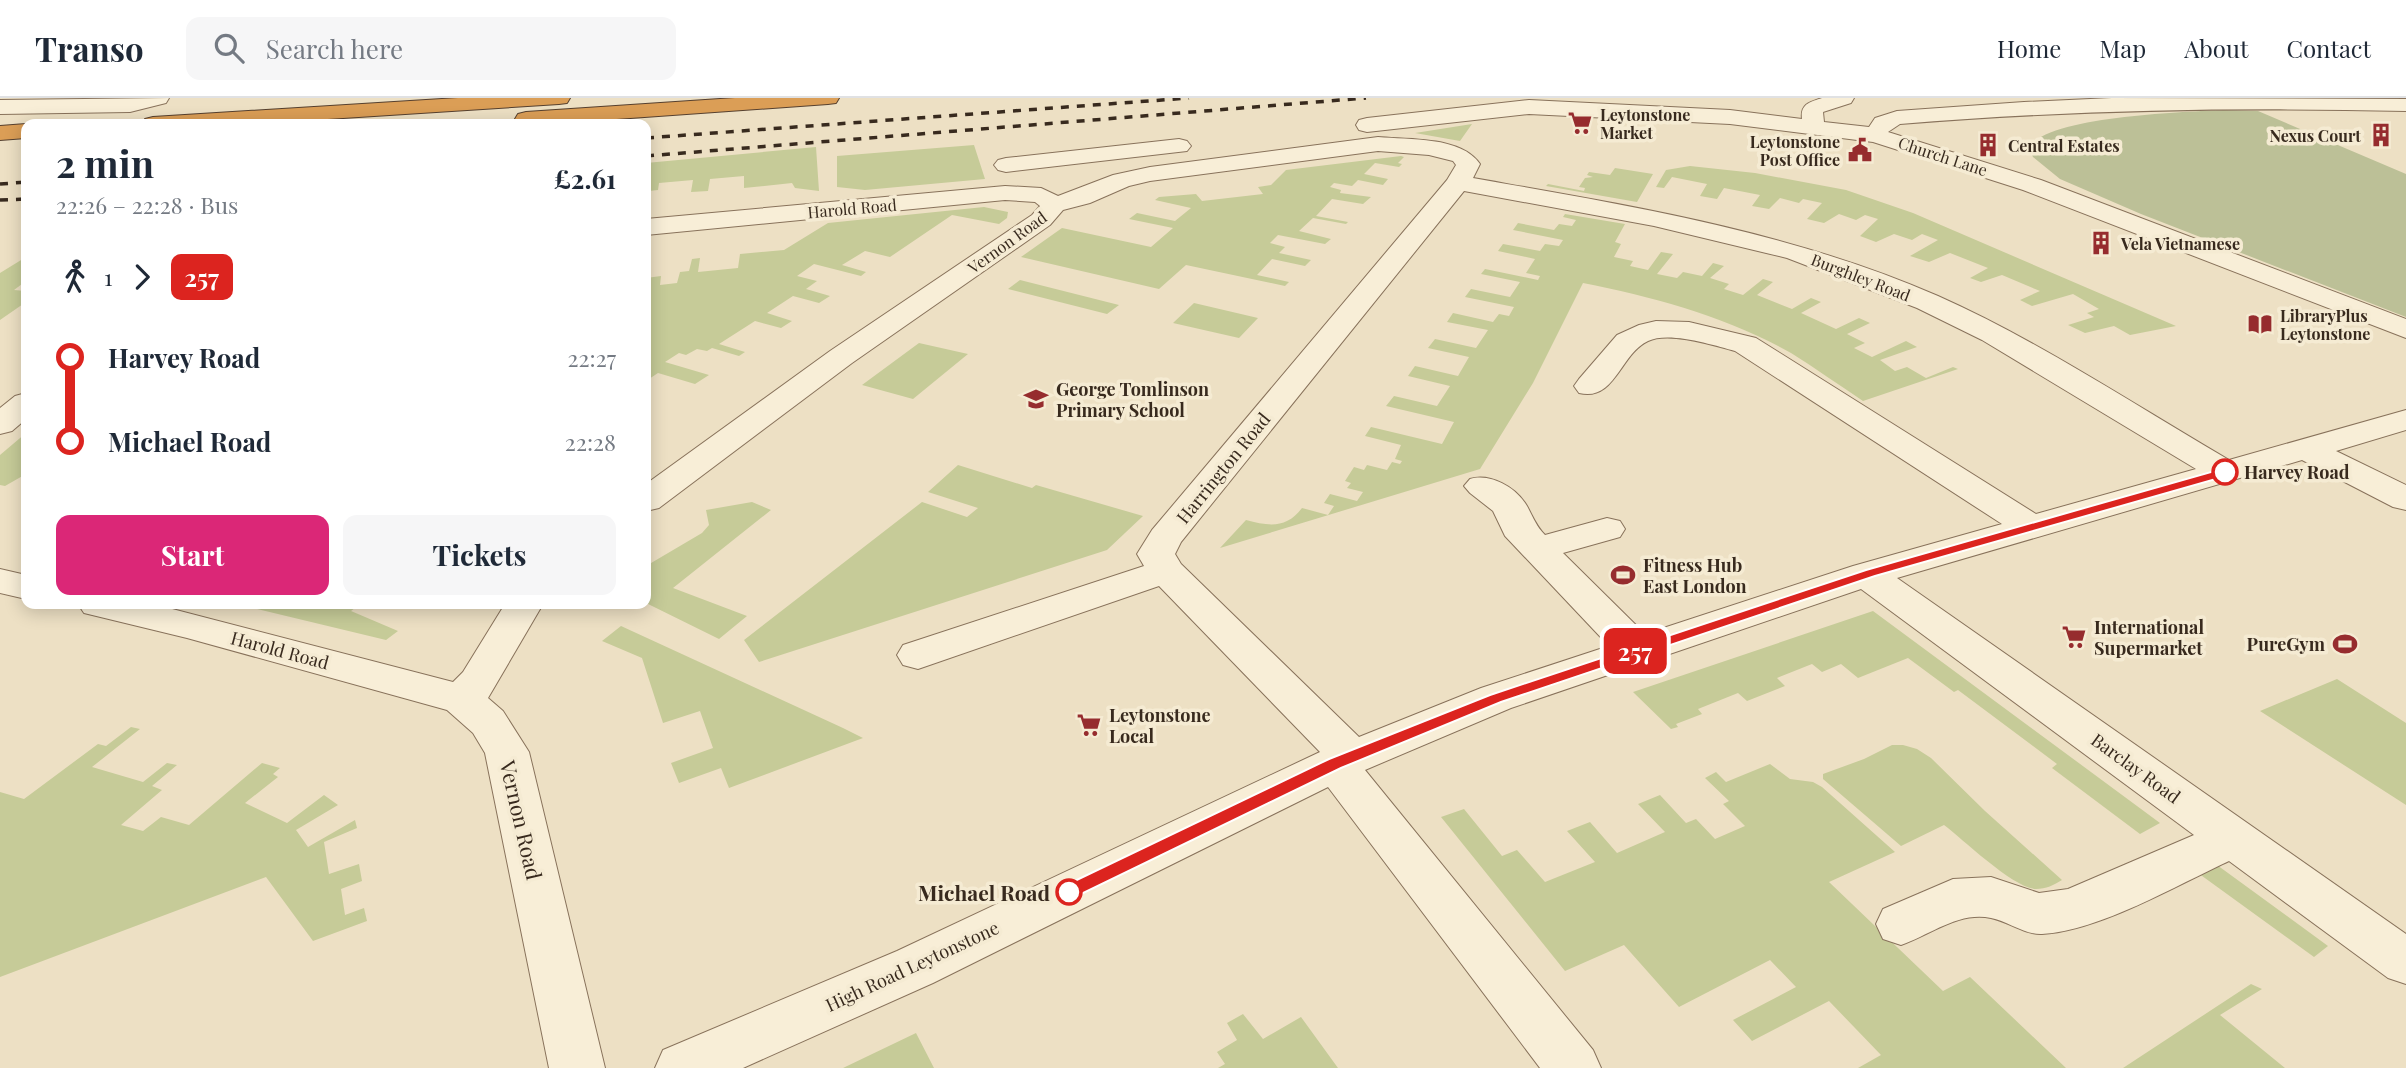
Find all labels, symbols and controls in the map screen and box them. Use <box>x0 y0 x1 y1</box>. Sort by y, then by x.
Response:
search box <box>186 17 676 80</box>
text: Transo <box>35 26 144 70</box>
icon: search <box>210 29 248 67</box>
text: Search here <box>266 31 403 66</box>
text: Home <box>1997 32 2061 64</box>
text: Map <box>2099 32 2146 64</box>
text: About <box>2184 32 2248 64</box>
text: Contact <box>2286 32 2371 64</box>
place label: Leytonstone Market <box>1600 104 1690 143</box>
supermarket icon: Leytonstone Market <box>1566 109 1594 137</box>
building icon: Nexus Court <box>2367 121 2395 149</box>
place label: Nexus Court <box>2269 125 2361 146</box>
place label: Leytonstone Post Office <box>1750 131 1840 170</box>
building icon: Central Estates <box>1974 131 2002 159</box>
street label: Church Lane <box>1896 132 1990 180</box>
place label: Central Estates <box>2008 135 2120 156</box>
public building icon: Leytonstone Post Office <box>1846 136 1874 164</box>
text: 2 min <box>56 137 154 188</box>
text: £2.61 <box>554 161 616 196</box>
text: 22:26 – 22:28 · Bus <box>56 189 238 220</box>
street label: Harold Road <box>806 194 898 222</box>
street label: Vernon Road <box>963 206 1051 278</box>
building icon: Vela Vietnamese <box>2087 229 2115 257</box>
place label: Vela Vietnamese <box>2120 233 2240 254</box>
street label: Burghley Road <box>1808 248 1914 306</box>
icon: walk <box>56 258 94 296</box>
icon: forward <box>123 258 161 296</box>
text: 1 <box>104 261 113 292</box>
text: 257 <box>185 261 219 293</box>
place label: LibraryPlus Leytonstone <box>2280 305 2370 344</box>
library icon: LibraryPlus Leytonstone <box>2246 310 2274 338</box>
text: Harvey Road <box>108 340 260 375</box>
text: 22:27 <box>567 342 616 373</box>
place label: George Tomlinson Primary School <box>1056 377 1209 422</box>
school or university icon: George Tomlinson Primary School <box>1022 385 1050 413</box>
street label: Harrington Road <box>1171 407 1276 529</box>
text: Michael Road <box>108 424 271 459</box>
text: 22:28 <box>565 426 616 457</box>
marker: Harvey Road <box>2212 459 2238 485</box>
place label: Harvey Road <box>2244 460 2350 484</box>
button: Start <box>56 515 329 595</box>
button: Tickets <box>343 515 616 595</box>
place label: Fitness Hub East London <box>1643 553 1747 598</box>
sports icon: Fitness Hub East London <box>1609 561 1637 589</box>
place label: International Supermarket <box>2094 615 2204 660</box>
supermarket icon: International Supermarket <box>2060 623 2088 651</box>
street label: Harold Road <box>228 625 332 675</box>
line badge: 257 <box>1595 628 1675 674</box>
sports icon: PureGym <box>2331 630 2359 658</box>
place label: PureGym <box>2247 632 2326 656</box>
text: 257 <box>1618 635 1652 667</box>
place label: Leytonstone Local <box>1109 703 1211 748</box>
supermarket icon: Leytonstone Local <box>1075 711 1103 739</box>
street label: Barclay Road <box>2087 728 2186 809</box>
street label: Vernon Road <box>494 757 549 882</box>
place label: Michael Road <box>918 878 1050 906</box>
marker: Michael Road <box>1056 879 1082 905</box>
street label: High Road Leytonstone <box>821 915 1003 1017</box>

